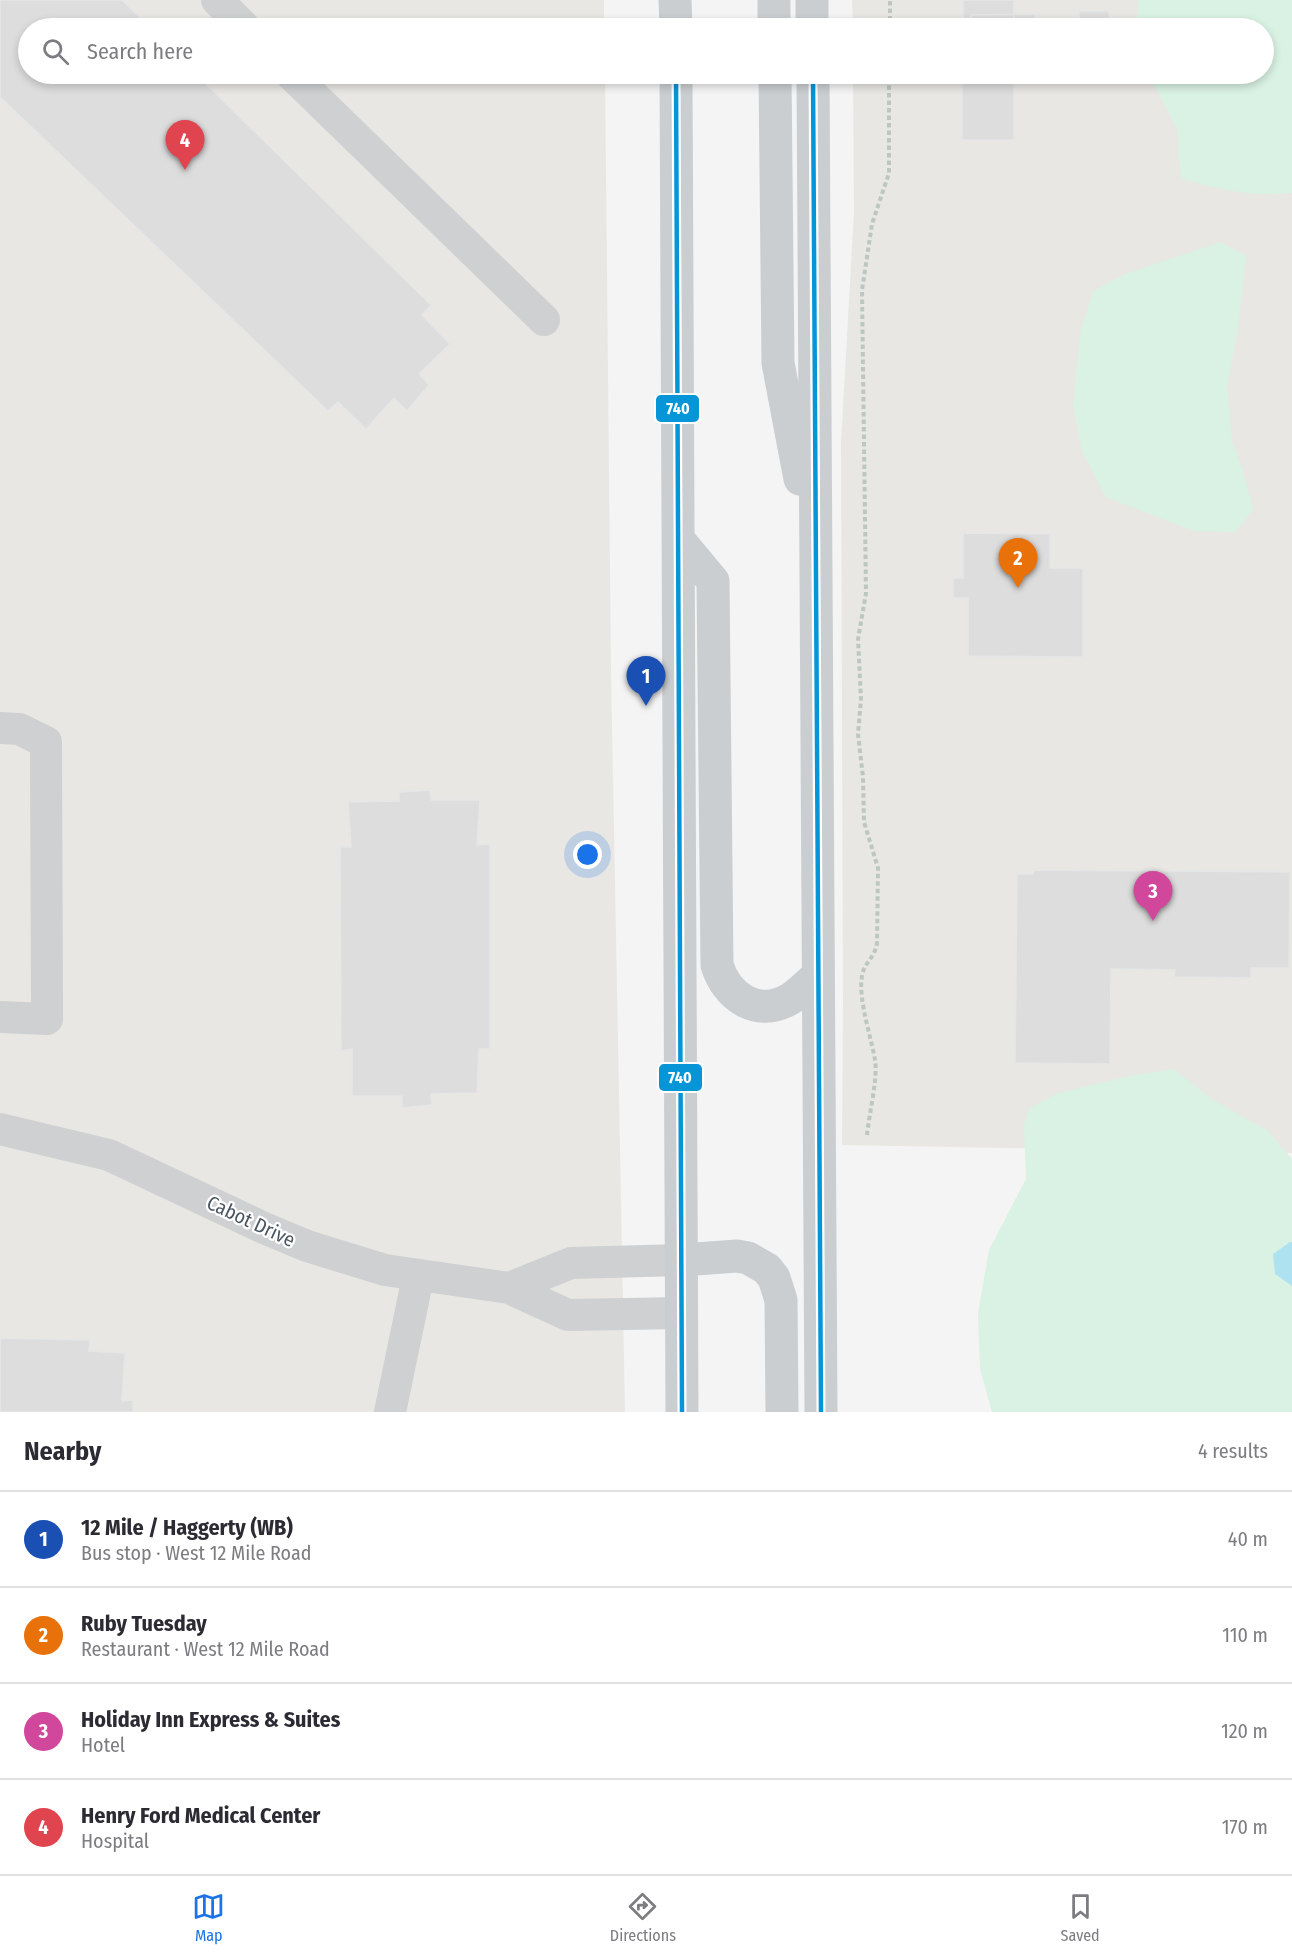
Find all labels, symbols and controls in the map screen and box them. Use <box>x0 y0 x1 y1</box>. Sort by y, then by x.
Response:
search box <box>18 18 1274 84</box>
icon: search <box>39 35 72 68</box>
text: Search here <box>87 38 193 65</box>
pin: 4 <box>166 120 204 170</box>
line badge: 740 <box>655 394 700 423</box>
text: 740 <box>666 399 690 418</box>
pin: 2 <box>998 538 1038 588</box>
pin: 1 <box>626 656 666 706</box>
your location <box>573 840 602 869</box>
pin: 3 <box>1134 872 1172 921</box>
line badge: 740 <box>658 1063 703 1092</box>
text: 740 <box>668 1068 692 1087</box>
street label: Cabot Drive <box>203 1190 299 1252</box>
text: Nearby <box>24 1436 101 1467</box>
text: 4 results <box>1198 1439 1268 1463</box>
text: 12 Mile / Haggerty (WB) <box>81 1514 293 1541</box>
text: 1 <box>39 1527 48 1551</box>
text: 40 m <box>1228 1527 1268 1551</box>
text: Bus stop · West 12 Mile Road <box>81 1541 311 1565</box>
text: Ruby Tuesday <box>81 1610 207 1637</box>
text: 2 <box>39 1623 48 1647</box>
text: 110 m <box>1222 1623 1268 1647</box>
text: Restaurant · West 12 Mile Road <box>81 1637 330 1661</box>
text: Holiday Inn Express & Suites <box>81 1706 340 1733</box>
text: 3 <box>39 1719 48 1743</box>
text: 120 m <box>1221 1719 1268 1743</box>
text: Hotel <box>81 1733 125 1757</box>
text: Henry Ford Medical Center <box>81 1802 320 1829</box>
text: 4 <box>38 1815 49 1839</box>
text: 170 m <box>1222 1815 1268 1839</box>
text: Hospital <box>81 1829 149 1853</box>
tab: Map <box>192 1890 225 1945</box>
tab: Directions <box>610 1890 676 1945</box>
tab: Saved <box>1061 1890 1100 1945</box>

